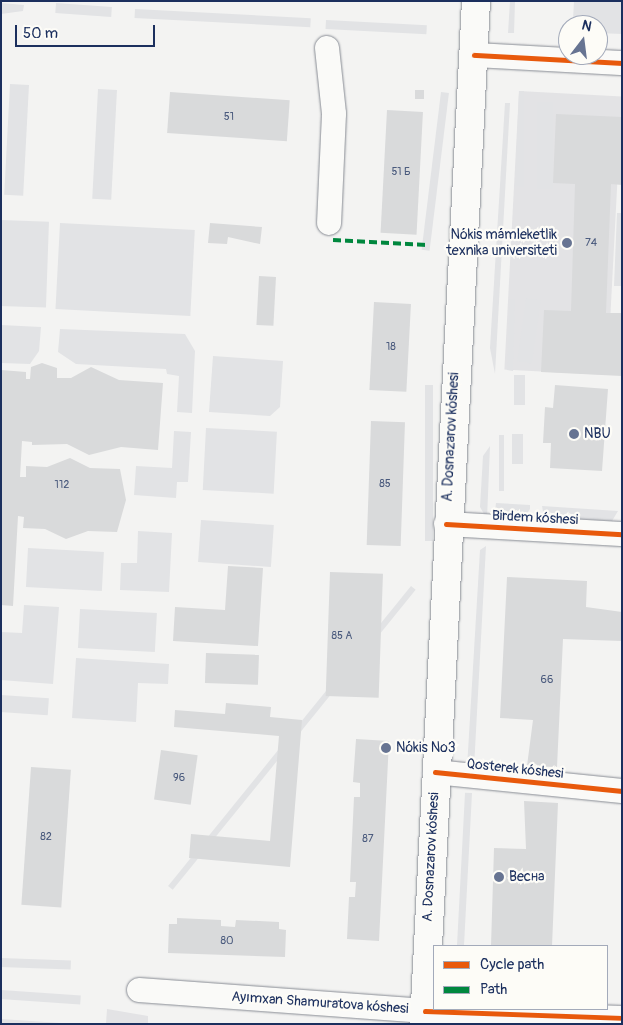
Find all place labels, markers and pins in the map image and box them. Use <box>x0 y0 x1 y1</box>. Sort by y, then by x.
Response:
place label: Nókis mámleketlik texnika universiteti <box>446 227 557 260</box>
marker: Nókis mámleketlik texnika universiteti <box>561 237 573 249</box>
place label: NBU <box>584 426 611 442</box>
marker: NBU <box>568 428 580 440</box>
place label: Nókis №3 <box>396 740 456 756</box>
marker: Nókis №3 <box>380 742 392 754</box>
place label: Весна <box>509 869 544 885</box>
marker: Весна <box>493 871 505 883</box>

